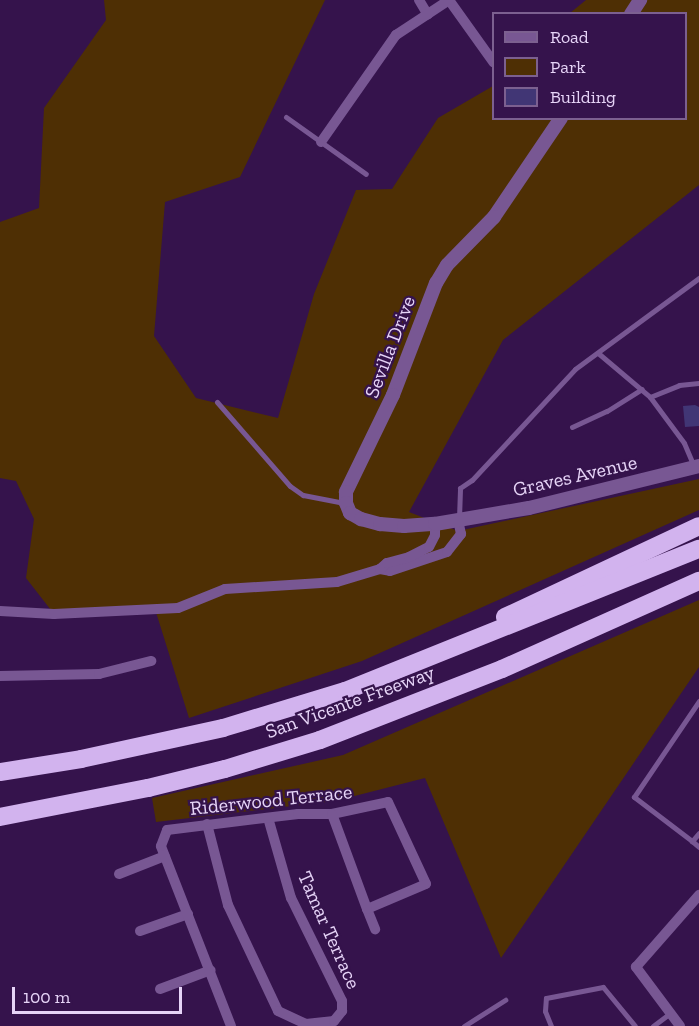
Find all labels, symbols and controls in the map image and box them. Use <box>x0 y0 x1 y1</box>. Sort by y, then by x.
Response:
legend <box>492 12 687 120</box>
text: Road <box>550 26 589 48</box>
text: Park <box>550 56 586 78</box>
text: Building <box>550 86 616 108</box>
street label: Sevilla Drive <box>360 293 420 401</box>
street label: Graves Avenue <box>510 450 640 502</box>
street label: San Vicente Freeway <box>262 660 438 744</box>
street label: Riderwood Terrace <box>188 780 354 820</box>
street label: Tamar Terrace <box>292 867 366 993</box>
scale bar <box>15 975 184 1013</box>
text: 100 m <box>23 986 70 1008</box>

